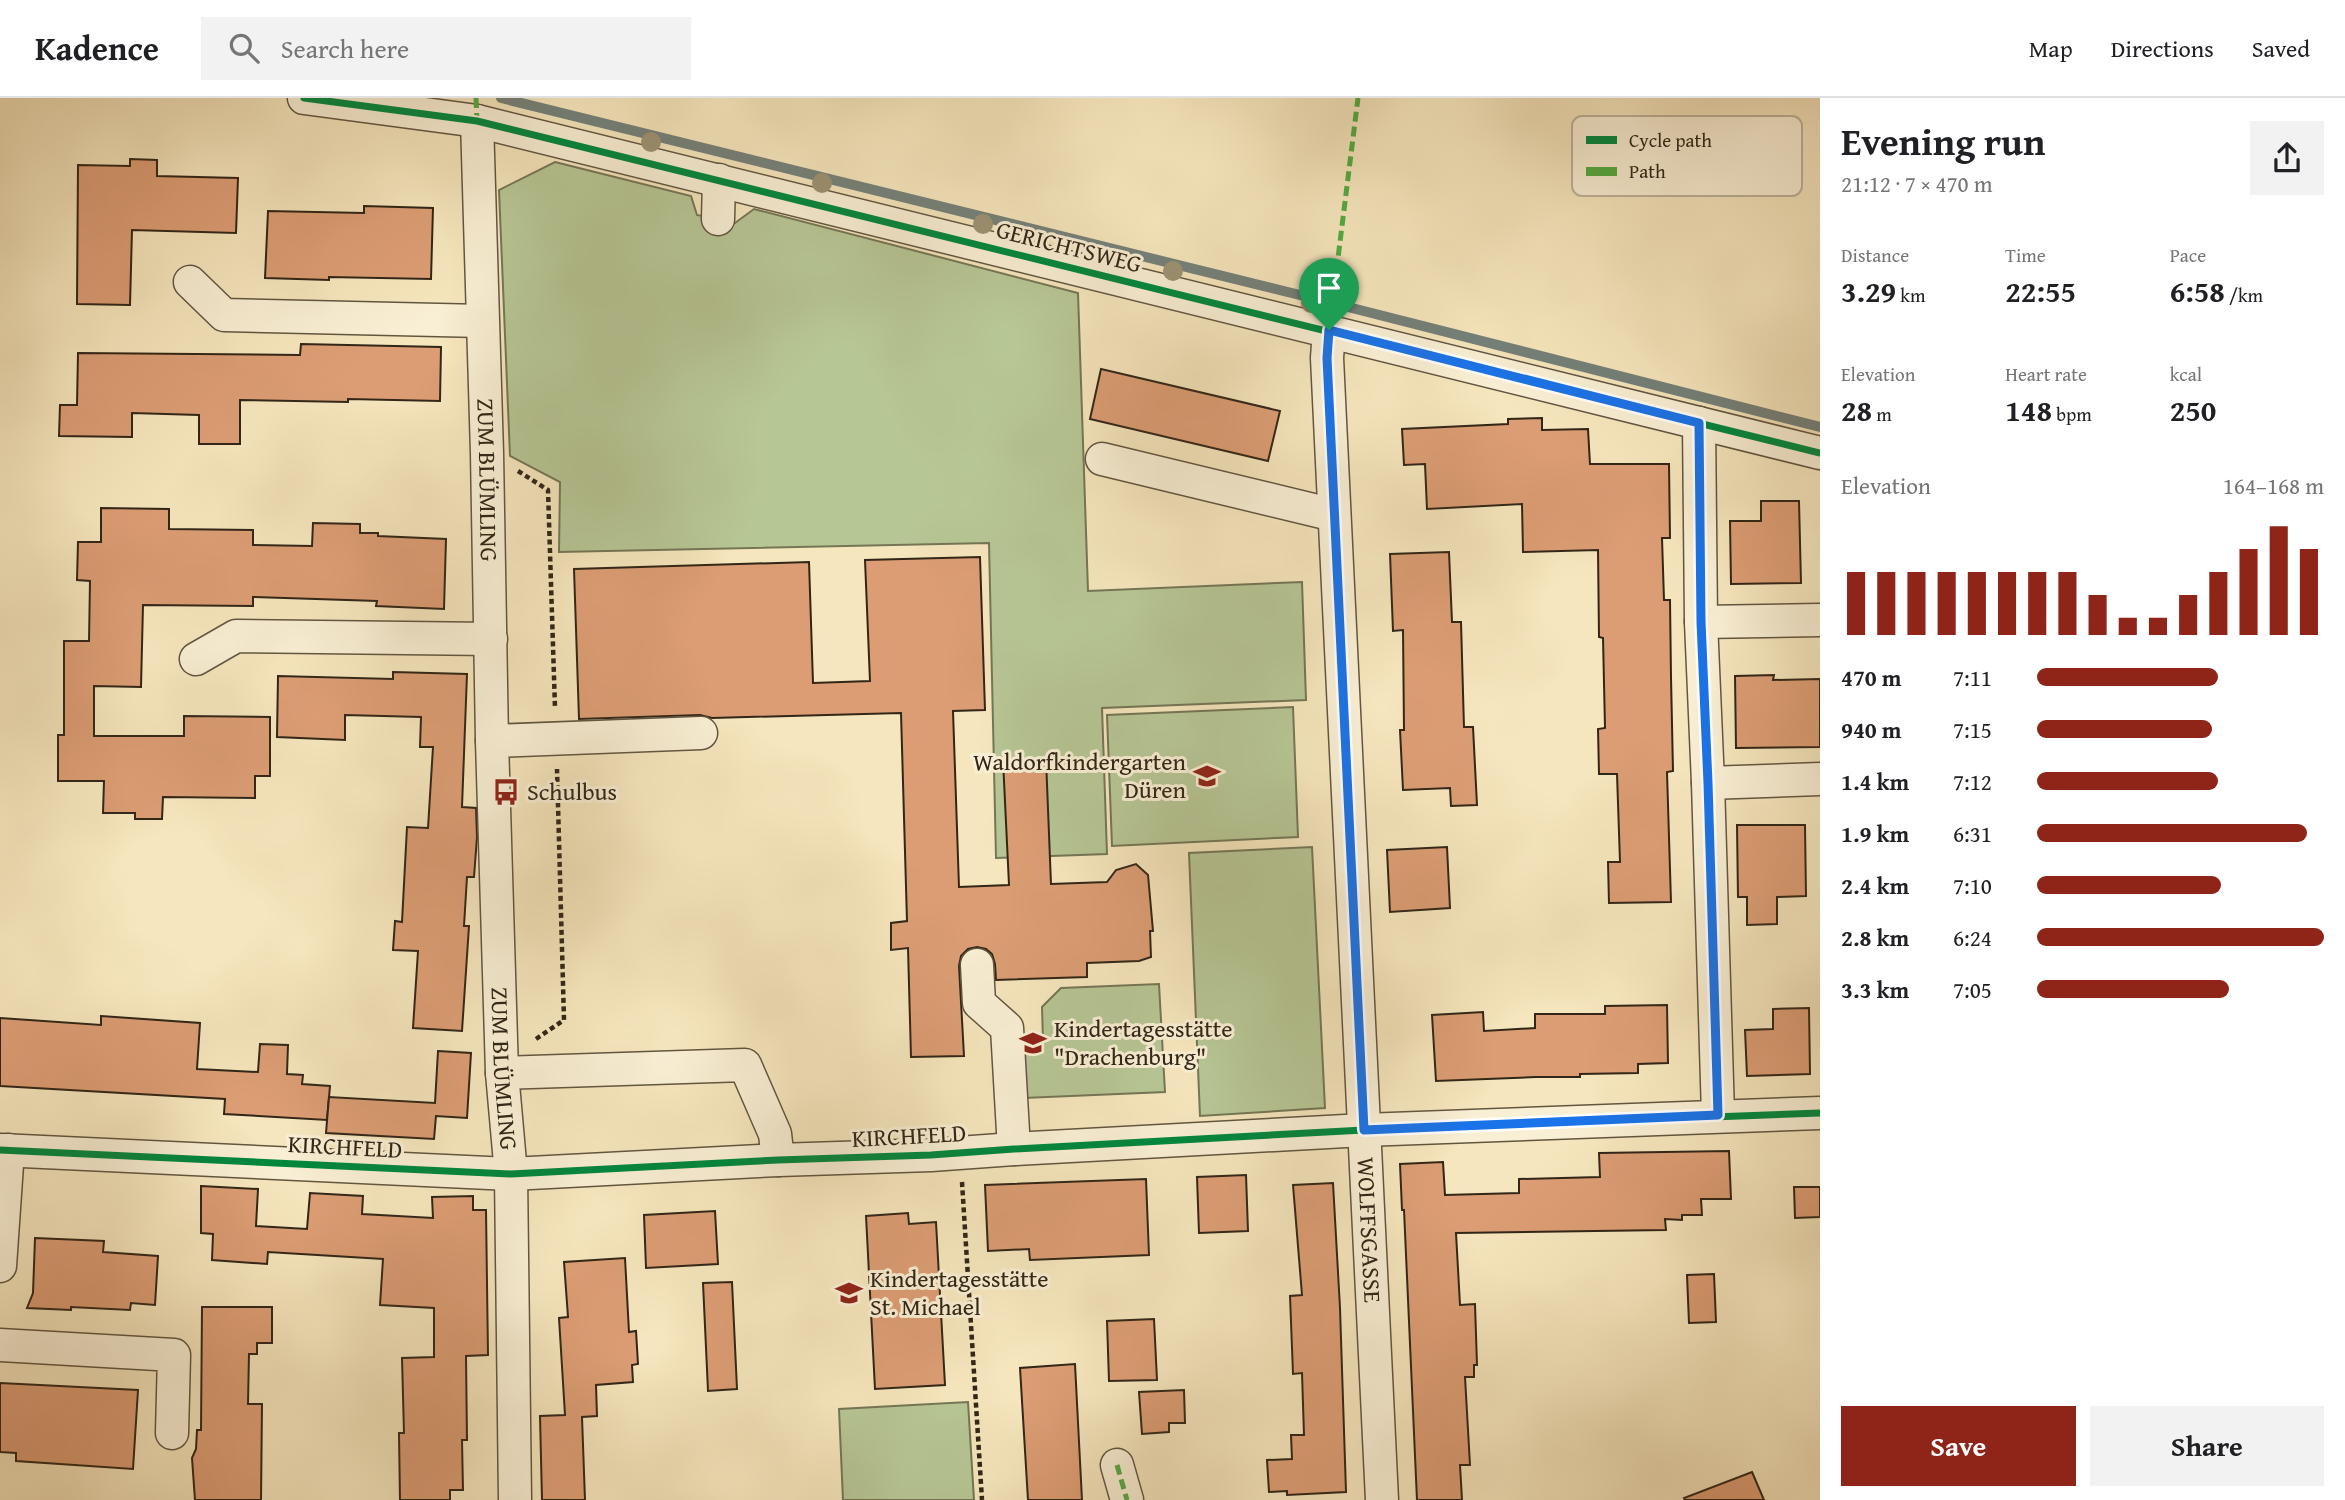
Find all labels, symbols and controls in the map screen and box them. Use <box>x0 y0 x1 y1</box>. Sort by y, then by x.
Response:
search box <box>201 17 691 80</box>
text: Kadence <box>35 24 159 72</box>
icon: search <box>225 29 263 67</box>
text: Search here <box>281 29 409 68</box>
text: Map <box>2029 31 2073 66</box>
text: Directions <box>2111 31 2214 66</box>
text: Saved <box>2252 31 2310 66</box>
text: Evening run <box>1841 113 2045 169</box>
legend <box>1572 116 1802 196</box>
button: share <box>2250 121 2324 195</box>
text: Cycle path <box>1629 126 1712 154</box>
text: Path <box>1629 157 1666 185</box>
text: 21:12 · 7 × 470 m <box>1841 167 1993 200</box>
street label: GERICHTSWEG <box>993 212 1145 281</box>
text: Distance <box>1841 241 1909 269</box>
text: Time <box>2005 241 2046 269</box>
text: Pace <box>2170 241 2206 269</box>
pin <box>1299 258 1359 330</box>
icon: arrive <box>1310 269 1348 307</box>
text: 3.29 <box>1841 269 1896 313</box>
text: 22:55 <box>2005 269 2076 313</box>
text: 6:58 <box>2170 269 2225 313</box>
text: km <box>1896 281 1925 309</box>
text: /km <box>2225 281 2263 309</box>
text: Elevation <box>1841 360 1915 388</box>
text: Heart rate <box>2005 360 2087 388</box>
text: kcal <box>2170 360 2202 388</box>
text: 28 <box>1841 388 1872 432</box>
text: 148 <box>2005 388 2052 432</box>
text: 250 <box>2170 388 2216 432</box>
street label: ZUM BLÜMLING <box>468 398 507 562</box>
text: m <box>1872 400 1892 428</box>
text: bpm <box>2052 400 2092 428</box>
text: Elevation <box>1841 469 1931 502</box>
text: 164–168 m <box>2223 469 2324 502</box>
text: 470 m <box>1841 661 1902 694</box>
text: 7:11 <box>1953 661 1992 694</box>
text: 940 m <box>1841 713 1902 746</box>
text: 7:15 <box>1953 713 1992 746</box>
place label: Waldorfkindergarten Düren <box>973 744 1187 807</box>
school or university icon: Waldorfkindergarten Düren <box>1192 761 1222 791</box>
text: 1.4 km <box>1841 765 1909 798</box>
text: 7:12 <box>1953 765 1992 798</box>
place label: Schulbus <box>527 774 617 809</box>
bus stop icon: Schulbus <box>491 777 521 807</box>
text: 1.9 km <box>1841 817 1909 850</box>
text: 6:31 <box>1953 817 1992 850</box>
text: 2.4 km <box>1841 869 1909 902</box>
text: 7:10 <box>1953 869 1992 902</box>
text: 2.8 km <box>1841 921 1909 954</box>
text: 6:24 <box>1953 921 1992 954</box>
text: 3.3 km <box>1841 973 1909 1006</box>
text: 7:05 <box>1953 973 1992 1006</box>
street label: ZUM BLÜMLING <box>482 987 527 1152</box>
place label: Kindertagesstätte "Drachenburg" <box>1054 1011 1232 1074</box>
school or university icon: Kindertagesstätte "Drachenburg" <box>1018 1028 1048 1058</box>
street label: KIRCHFELD <box>851 1115 967 1156</box>
street label: KIRCHFELD <box>287 1126 403 1167</box>
street label: WOLFFSGASSE <box>1349 1156 1390 1303</box>
place label: Kindertagesstätte St. Michael <box>870 1261 1048 1324</box>
school or university icon: Kindertagesstätte St. Michael <box>834 1278 864 1308</box>
button: Save <box>1841 1406 2076 1486</box>
button: Share <box>2090 1406 2324 1486</box>

